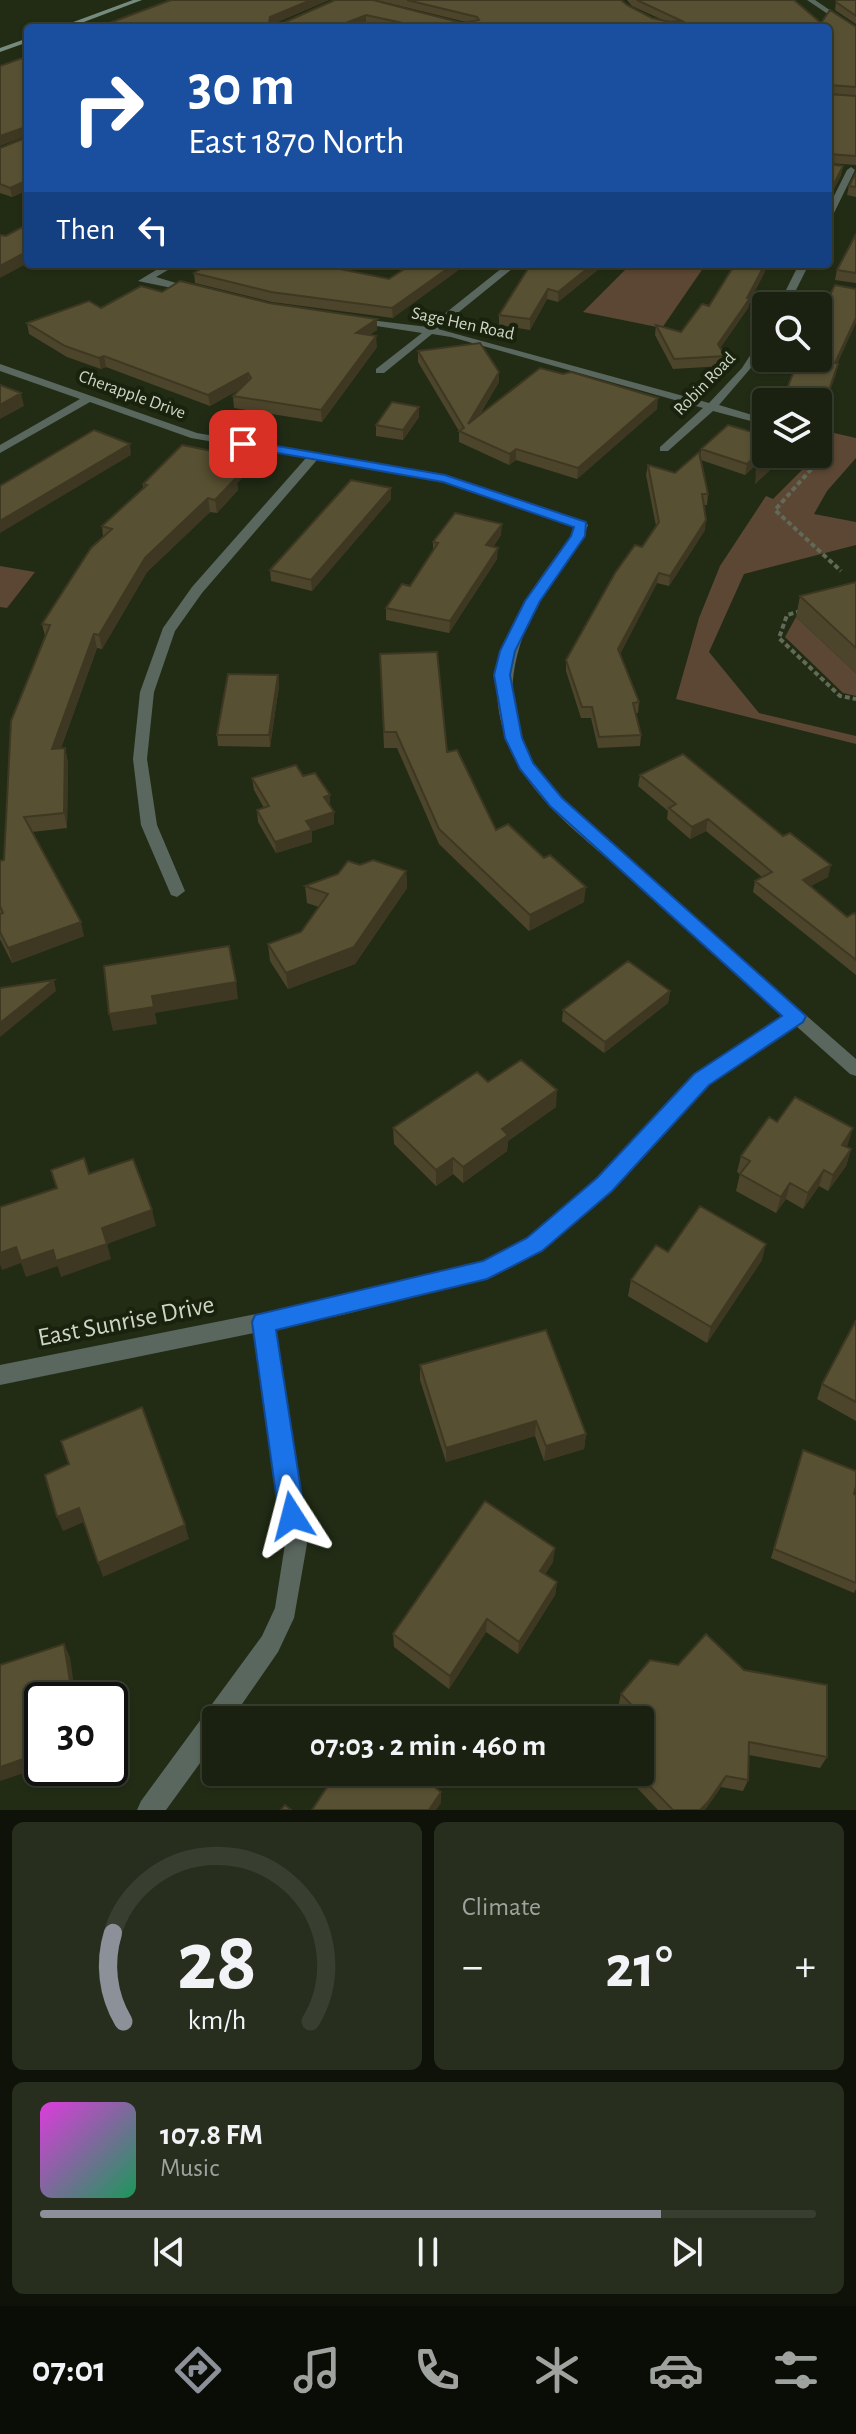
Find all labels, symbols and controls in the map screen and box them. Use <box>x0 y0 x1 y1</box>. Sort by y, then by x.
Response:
icon: right <box>56 56 160 160</box>
text: 30 m <box>188 59 295 115</box>
text: East 1870 North <box>188 124 404 160</box>
icon: left <box>131 208 175 252</box>
text: Then <box>56 215 115 245</box>
map controls <box>752 292 832 468</box>
button: search <box>752 292 832 372</box>
street label: Sage Hen Road <box>410 304 516 344</box>
street label: Robin Road <box>671 349 739 419</box>
street label: Cherapple Drive <box>76 367 188 423</box>
button: layers <box>752 388 832 468</box>
pin <box>209 410 277 478</box>
icon: arrive <box>221 422 265 466</box>
street label: East Sunrise Drive <box>36 1291 216 1351</box>
position arrow <box>250 1474 334 1558</box>
speed limit sign: 30 <box>24 1682 128 1786</box>
text: 07:03 · 2 min · 460 m <box>310 1731 546 1761</box>
text: Climate <box>462 1894 541 1920</box>
text: 28 <box>177 1921 257 2005</box>
text: 21° <box>605 1938 673 1998</box>
text: − <box>462 1945 483 1989</box>
text: + <box>795 1945 816 1989</box>
text: km/h <box>188 2006 246 2035</box>
text: 107.8 FM <box>160 2120 263 2150</box>
text: Music <box>160 2155 219 2181</box>
icon: previous <box>147 2230 191 2274</box>
icon: pause <box>406 2230 450 2274</box>
icon: next <box>665 2230 709 2274</box>
icon: directions <box>170 2342 226 2398</box>
icon: music <box>289 2342 345 2398</box>
icon: phone <box>409 2342 465 2398</box>
icon: climate <box>529 2342 585 2398</box>
icon: car <box>648 2342 704 2398</box>
icon: filters <box>768 2342 824 2398</box>
text: 07:01 <box>32 2352 106 2388</box>

